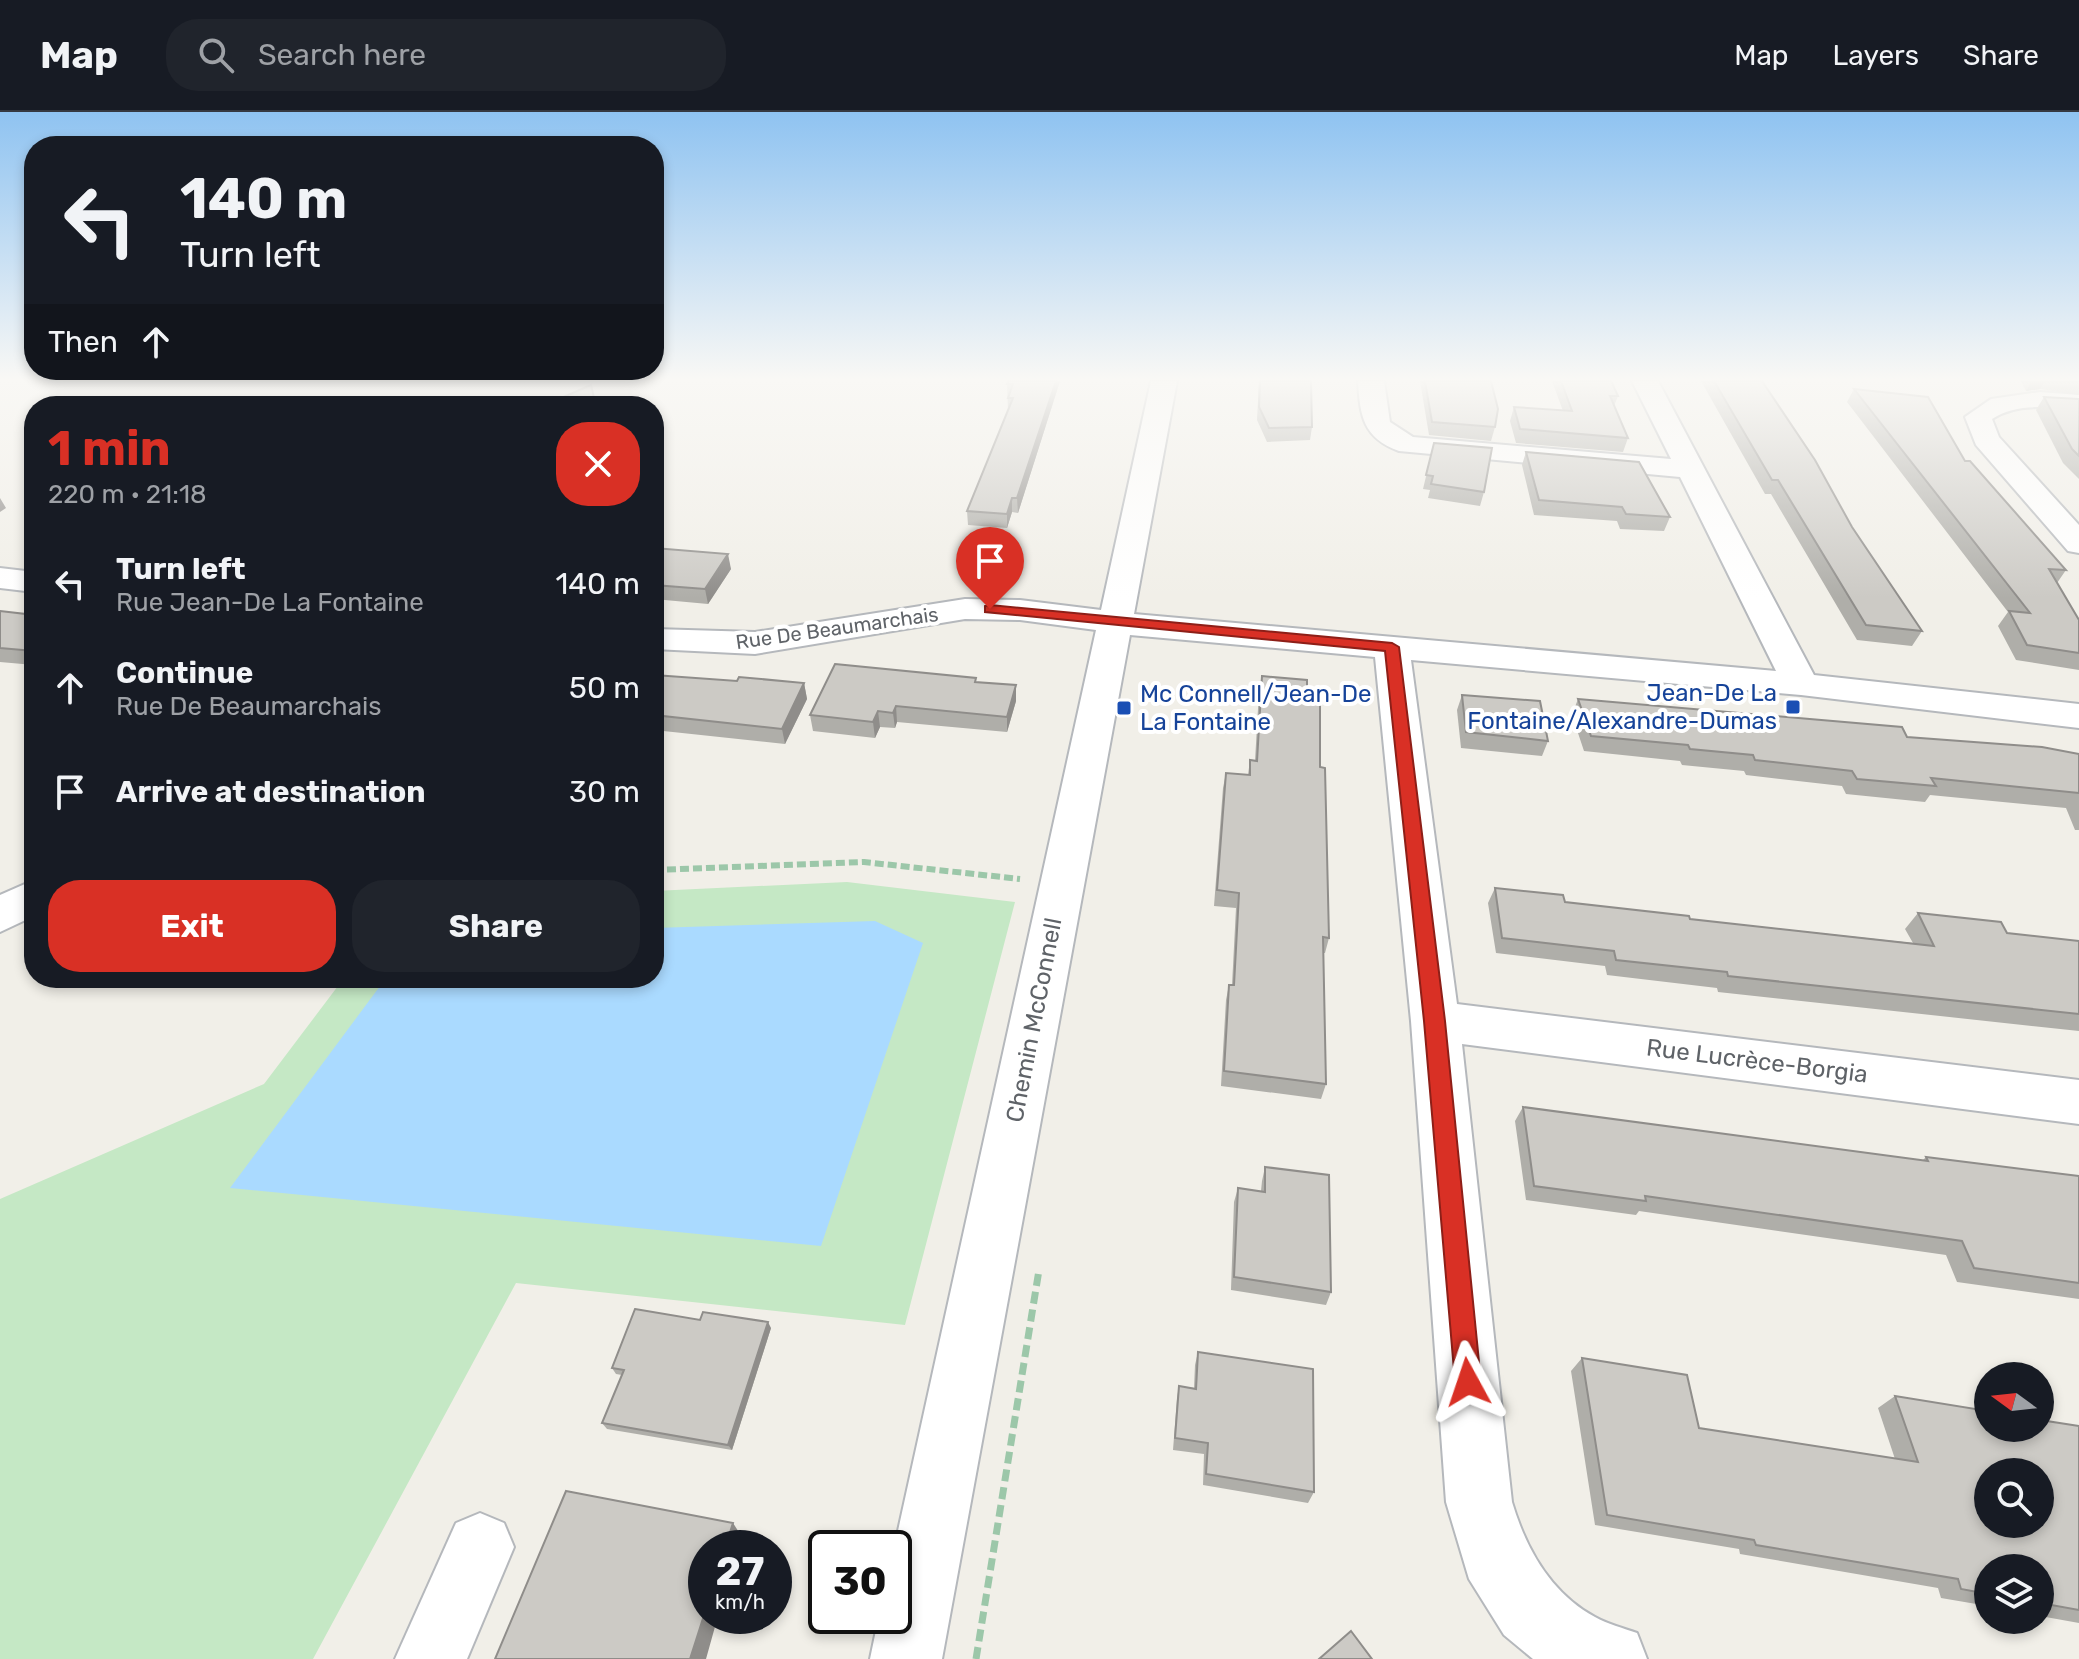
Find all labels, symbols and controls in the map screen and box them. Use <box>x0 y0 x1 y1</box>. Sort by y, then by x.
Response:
search box <box>166 19 726 91</box>
text: Map <box>40 32 118 78</box>
icon: search <box>194 33 238 77</box>
text: Search here <box>258 37 426 73</box>
text: Map <box>1734 39 1789 72</box>
text: Layers <box>1833 39 1919 72</box>
text: Share <box>1963 39 2039 72</box>
text: 140 m <box>180 166 347 232</box>
icon: left <box>48 168 152 272</box>
text: Turn left <box>180 233 321 276</box>
icon: ahead <box>134 320 178 364</box>
text: Then <box>48 324 118 360</box>
text: 1 min <box>48 420 171 477</box>
button: close <box>556 422 640 506</box>
text: 220 m · 21:18 <box>48 479 207 510</box>
pin <box>956 527 1024 609</box>
icon: arrive <box>968 539 1012 583</box>
text: Turn left <box>116 551 246 587</box>
icon: left <box>48 562 92 606</box>
text: 140 m <box>555 566 640 602</box>
text: Rue Jean-De La Fontaine <box>116 587 424 618</box>
street label: Rue De Beaumarchais <box>734 602 940 654</box>
text: Continue <box>116 655 253 691</box>
icon: ahead <box>48 666 92 710</box>
text: 50 m <box>569 670 640 706</box>
place label: Jean-De La Fontaine/Alexandre-Dumas <box>1467 679 1777 735</box>
place label: Mc Connell/Jean-De La Fontaine <box>1140 680 1372 736</box>
text: Rue De Beaumarchais <box>116 691 382 722</box>
marker: Jean-De La Fontaine/Alexandre-Dumas <box>1784 698 1802 716</box>
marker: Mc Connell/Jean-De La Fontaine <box>1115 699 1133 717</box>
icon: arrive <box>48 770 92 814</box>
text: Arrive at destination <box>116 774 426 810</box>
text: 30 m <box>569 774 640 810</box>
button: Exit <box>48 880 336 972</box>
button: Share <box>352 880 640 972</box>
street label: Chemin McConnell <box>1000 915 1068 1125</box>
street label: Rue Lucrèce-Borgia <box>1645 1034 1869 1088</box>
position arrow <box>1426 1340 1510 1424</box>
north arrow <box>1974 1362 2054 1442</box>
map controls <box>1974 1362 2054 1634</box>
button: search <box>1974 1458 2054 1538</box>
speed limit sign: 30 <box>808 1530 912 1634</box>
text: 27 <box>716 1548 764 1595</box>
button: layers <box>1974 1554 2054 1634</box>
text: km/h <box>715 1590 765 1614</box>

